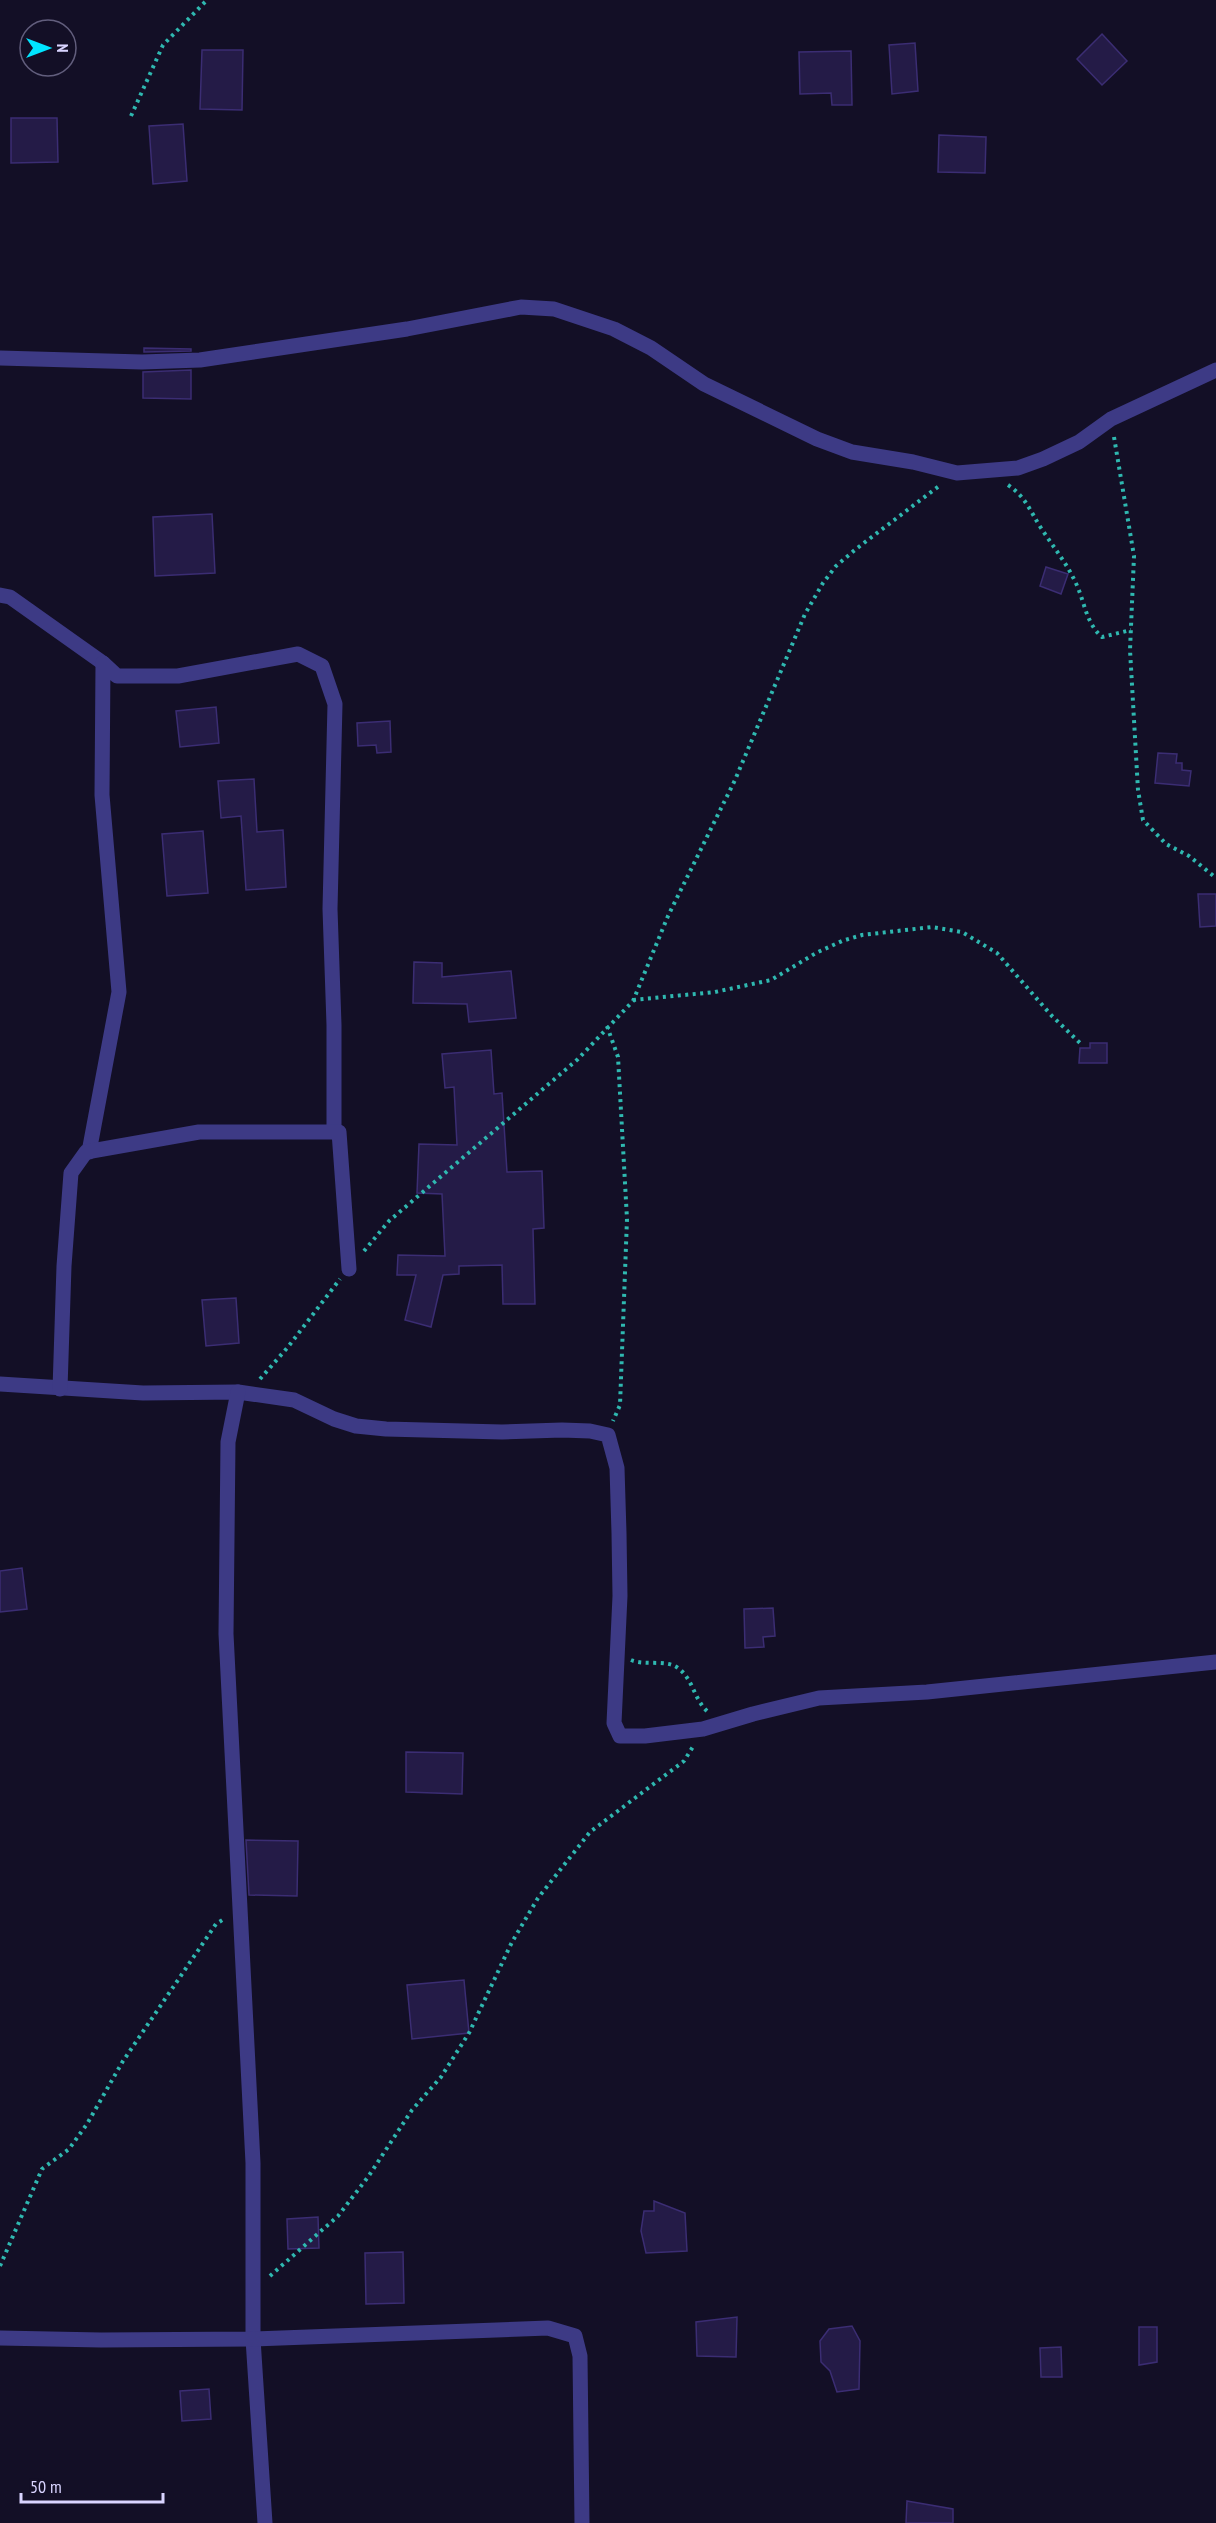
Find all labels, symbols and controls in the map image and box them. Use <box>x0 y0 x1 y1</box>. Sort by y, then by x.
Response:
north arrow <box>18 18 78 78</box>
text: N <box>53 44 73 52</box>
scale bar <box>21 2466 164 2504</box>
text: 50 m <box>30 2475 62 2498</box>

